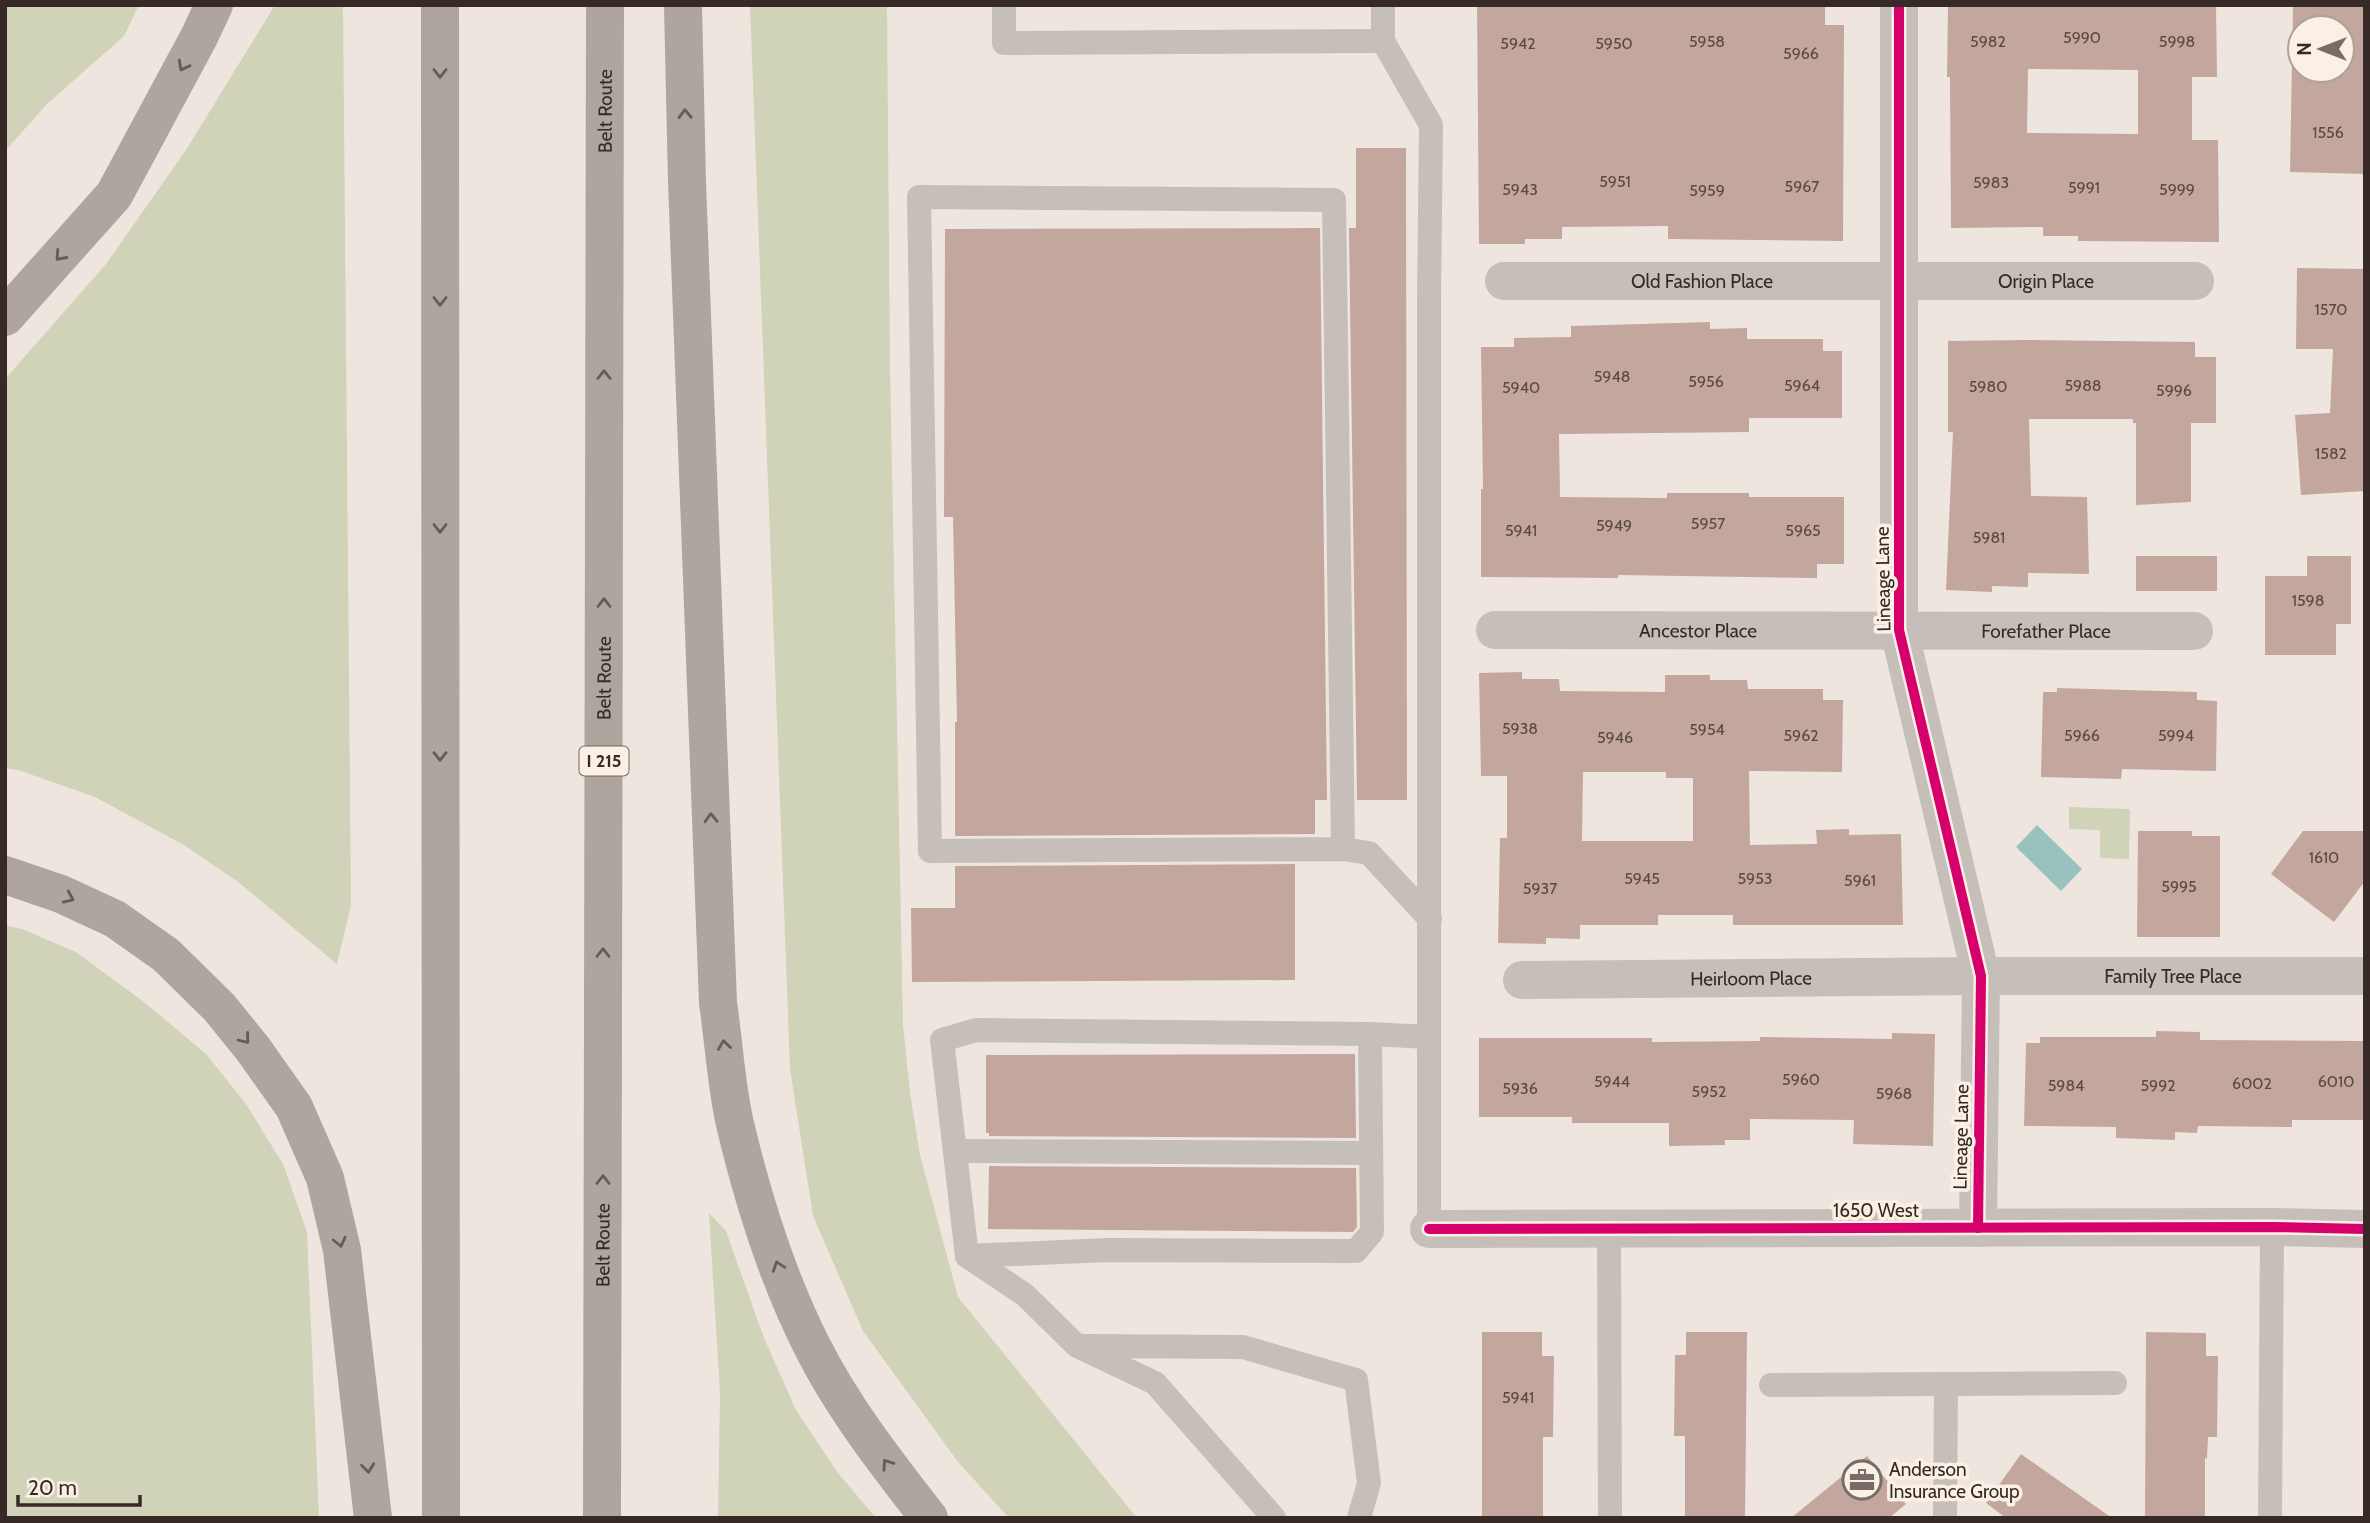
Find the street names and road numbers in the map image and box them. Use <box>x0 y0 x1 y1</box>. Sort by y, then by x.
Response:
street label: Belt Route <box>593 69 616 153</box>
street label: Old Fashion Place <box>1631 270 1773 293</box>
street label: Origin Place <box>1998 270 2094 293</box>
street label: Lineage Lane <box>1871 526 1895 632</box>
street label: Ancestor Place <box>1639 619 1757 642</box>
street label: Forefather Place <box>1981 619 2111 642</box>
street label: Belt Route <box>592 636 615 720</box>
road number: I 215 <box>580 746 628 776</box>
street label: Family Tree Place <box>2104 965 2242 988</box>
street label: Heirloom Place <box>1690 966 1812 990</box>
street label: Lineage Lane <box>1949 1084 1973 1190</box>
street label: 1650 West <box>1833 1199 1920 1222</box>
street label: Belt Route <box>591 1203 614 1287</box>

